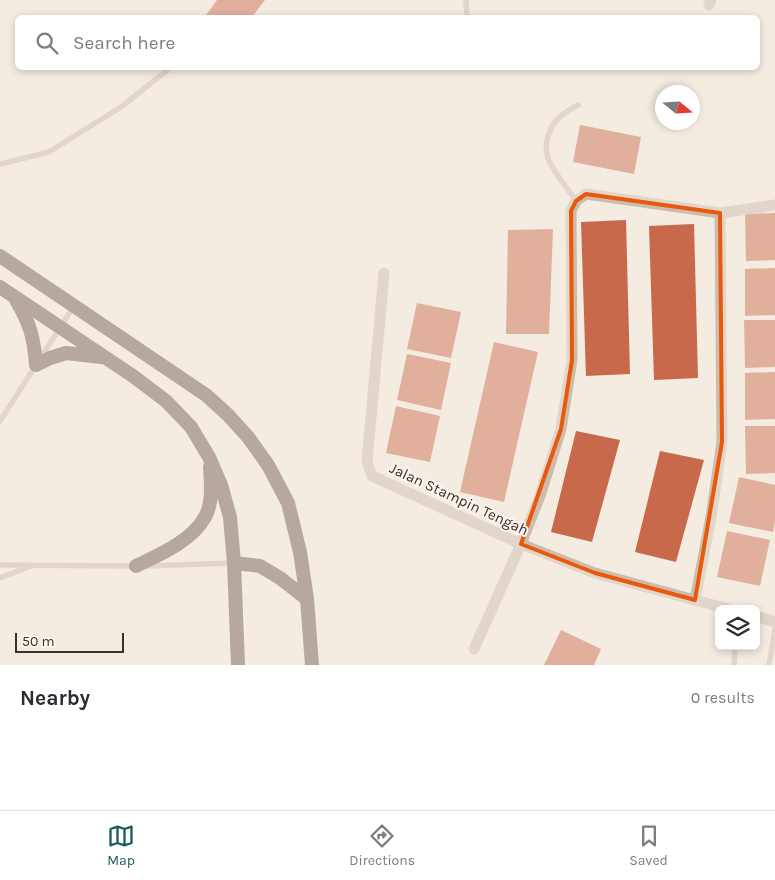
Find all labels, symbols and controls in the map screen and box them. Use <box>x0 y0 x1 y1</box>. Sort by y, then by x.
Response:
search box <box>15 15 760 70</box>
icon: search <box>33 29 61 57</box>
text: Search here <box>73 32 175 54</box>
north arrow <box>655 85 700 130</box>
street label: Jalan Stampin Tengah <box>387 459 531 539</box>
map controls <box>715 605 760 650</box>
button: layers <box>715 605 760 650</box>
scale bar <box>15 630 124 653</box>
text: 50 m <box>22 633 55 650</box>
text: Nearby <box>20 686 90 710</box>
text: 0 results <box>691 688 755 707</box>
tab: Map <box>107 822 135 869</box>
tab: Directions <box>349 822 415 869</box>
tab: Saved <box>629 822 668 869</box>

